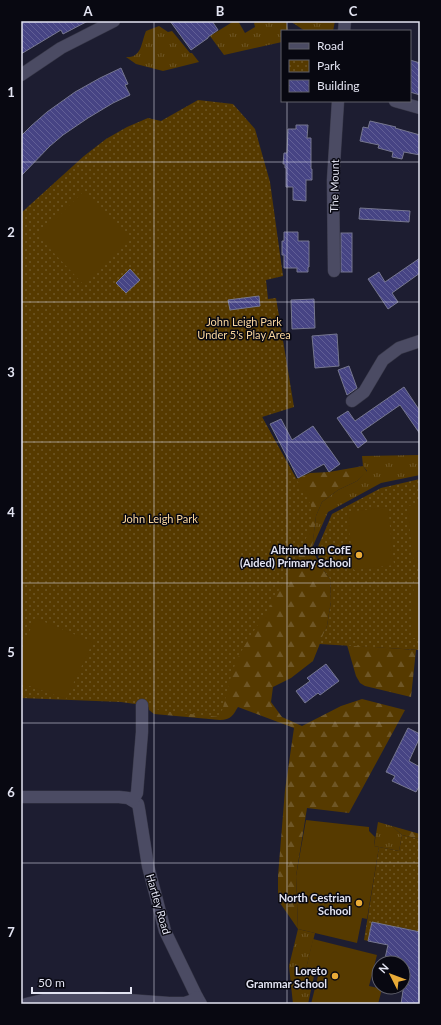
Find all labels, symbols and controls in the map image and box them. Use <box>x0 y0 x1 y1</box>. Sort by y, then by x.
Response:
text: A <box>82 3 93 19</box>
text: B <box>216 3 225 19</box>
text: C <box>349 3 358 19</box>
legend <box>281 30 411 102</box>
text: Road <box>317 38 344 53</box>
text: Park <box>317 58 341 73</box>
text: Building <box>317 78 360 93</box>
text: 1 <box>7 84 15 100</box>
street label: The Mount <box>327 159 341 213</box>
text: 2 <box>7 224 15 240</box>
park label: John Leigh Park Under 5's Play Area <box>197 315 291 341</box>
text: 3 <box>7 364 15 380</box>
text: 4 <box>7 504 15 520</box>
park label: John Leigh Park <box>122 512 198 525</box>
place label: Altrincham CofE (Aided) Primary School <box>240 543 351 569</box>
marker: Altrincham CofE (Aided) Primary School <box>354 550 364 560</box>
text: 5 <box>7 644 15 660</box>
text: 6 <box>7 784 15 800</box>
street label: Hartley Road <box>144 872 174 936</box>
place label: North Cestrian School <box>279 891 351 917</box>
marker: North Cestrian School <box>354 898 364 908</box>
text: 7 <box>7 924 15 940</box>
north arrow <box>371 955 411 995</box>
text: N <box>376 960 391 975</box>
place label: Loreto Grammar School <box>246 964 327 990</box>
scale bar <box>32 969 131 995</box>
marker: Loreto Grammar School <box>330 971 340 981</box>
text: 50 m <box>38 975 65 990</box>

